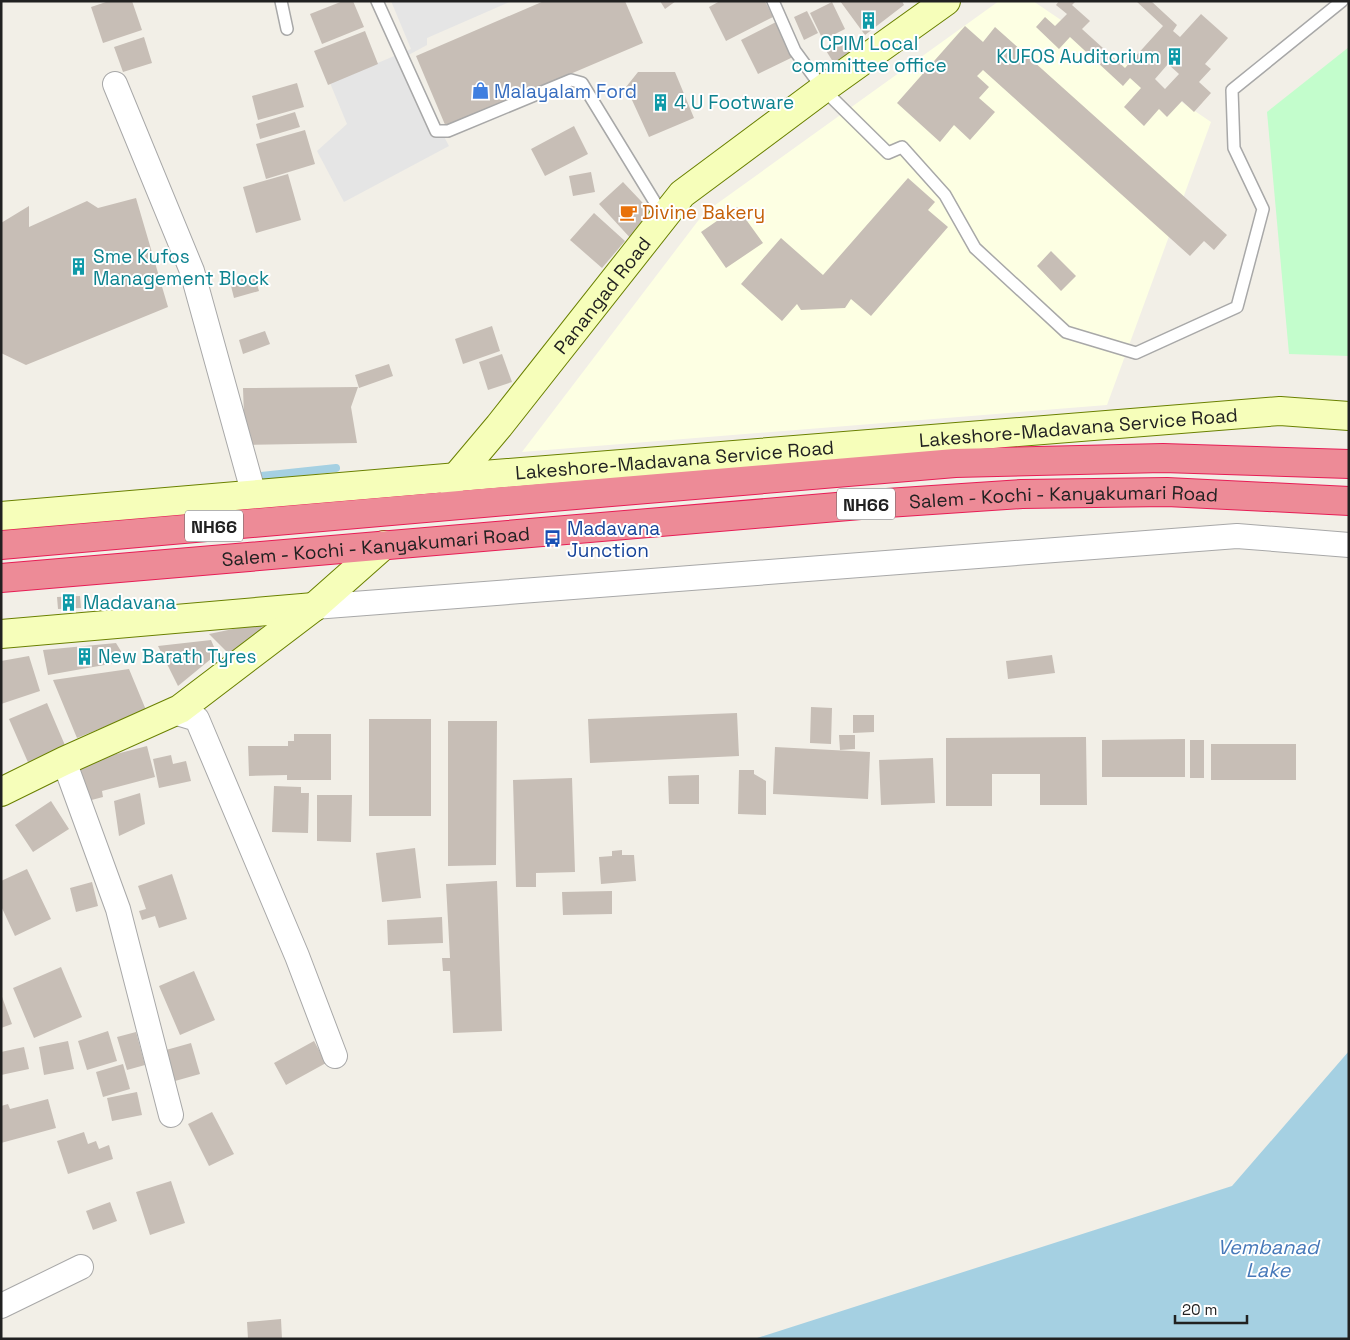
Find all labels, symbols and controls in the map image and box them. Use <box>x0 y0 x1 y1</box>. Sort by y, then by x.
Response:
building icon: CPIM Local committee office <box>859 10 879 30</box>
place label: CPIM Local committee office <box>791 31 947 78</box>
place label: KUFOS Auditorium <box>996 44 1160 69</box>
building icon: KUFOS Auditorium <box>1164 46 1184 66</box>
place label: Malayalam Ford <box>494 79 637 104</box>
shop icon: Malayalam Ford <box>470 81 490 101</box>
place label: 4 U Footware <box>674 90 794 115</box>
building icon: 4 U Footware <box>650 92 670 112</box>
place label: Divine Bakery <box>642 200 765 225</box>
cafe icon: Divine Bakery <box>618 202 638 222</box>
street label: Panangad Road <box>548 231 656 359</box>
place label: Sme Kufos Management Block <box>93 244 269 291</box>
building icon: Sme Kufos Management Block <box>69 257 89 277</box>
street label: Lakeshore-Madavana Service Road <box>918 402 1239 452</box>
street label: Lakeshore-Madavana Service Road <box>514 434 835 485</box>
street label: Salem - Kochi - Kanyakumari Road <box>908 479 1219 514</box>
road number: NH66 <box>837 488 895 520</box>
road number: NH66 <box>185 511 243 542</box>
place label: Madavana Junction <box>567 516 660 563</box>
street label: Salem - Kochi - Kanyakumari Road <box>220 521 531 572</box>
bus stop icon: Madavana Junction <box>543 529 563 549</box>
place label: Madavana <box>83 590 176 615</box>
building icon: Madavana <box>59 592 79 612</box>
place label: New Barath Tyres <box>98 644 257 669</box>
building icon: New Barath Tyres <box>74 646 94 666</box>
water label: Vembanad Lake <box>1217 1234 1321 1283</box>
scale bar <box>1175 1292 1248 1324</box>
text: 20 m <box>1182 1300 1217 1319</box>

